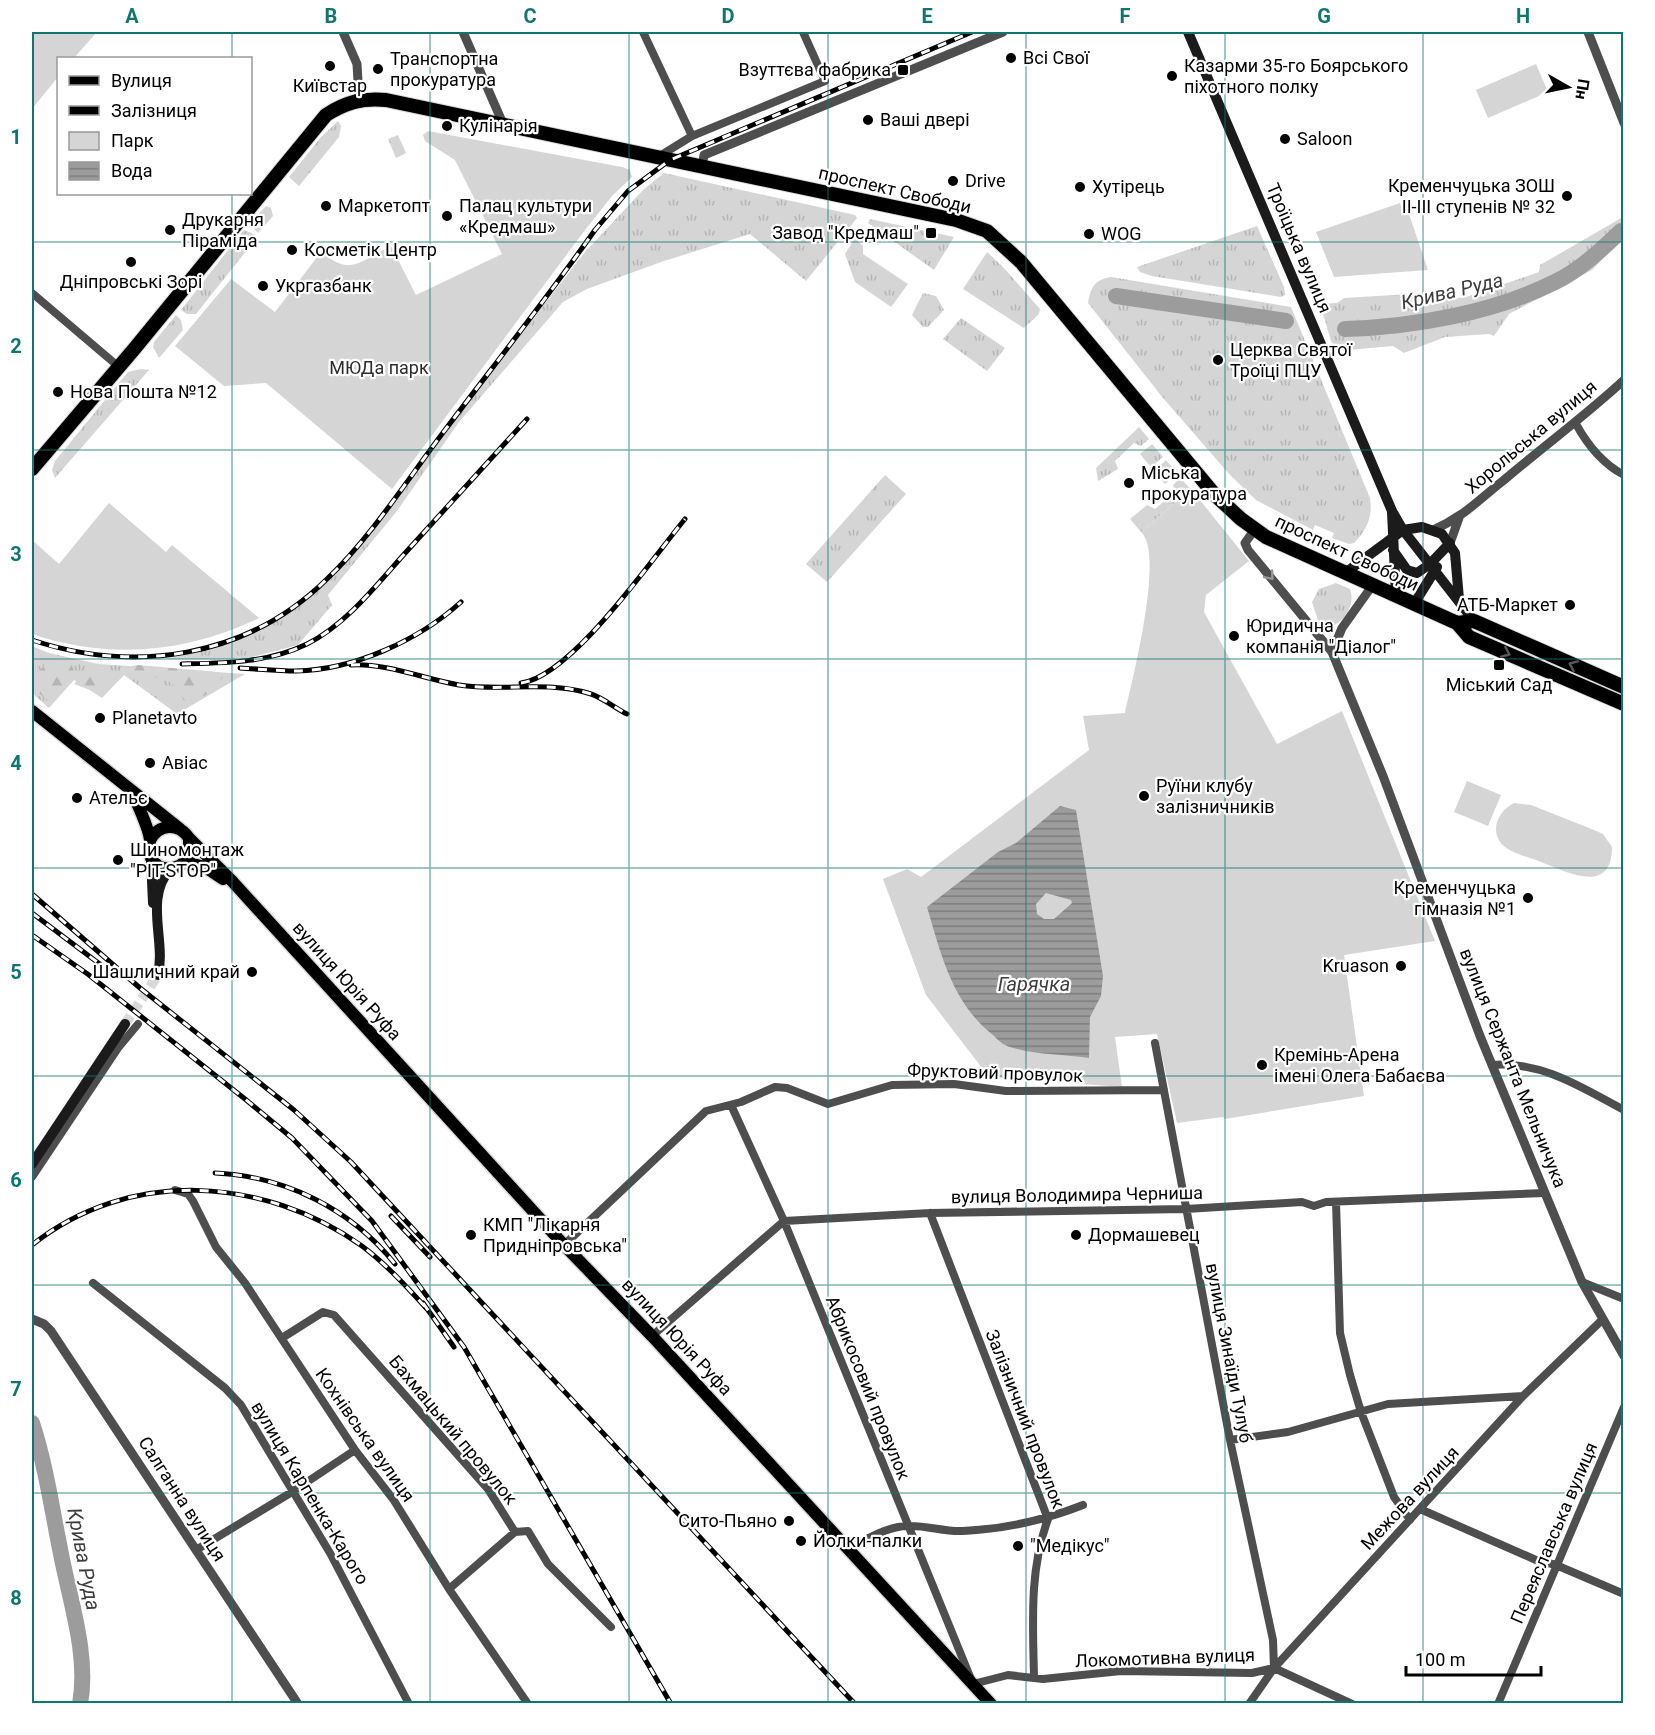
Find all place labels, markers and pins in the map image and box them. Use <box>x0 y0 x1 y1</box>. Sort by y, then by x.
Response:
place label: Всі Свої <box>1023 47 1091 68</box>
place label: Транспортна прокуратура <box>390 48 498 90</box>
marker: Всі Свої <box>1004 51 1018 65</box>
place label: Казарми 35-го Боярського піхотного полку <box>1184 55 1408 97</box>
marker: Київстар <box>323 59 337 73</box>
place label: Взуттєва фабрика <box>739 59 891 80</box>
marker: Транспортна прокуратура <box>371 62 385 76</box>
marker: Взуттєва фабрика <box>896 63 910 77</box>
marker: Казарми 35-го Боярського піхотного полку <box>1165 69 1179 83</box>
place label: Київстар <box>293 75 367 96</box>
place label: Ваші двері <box>880 109 970 130</box>
marker: Ваші двері <box>861 113 875 127</box>
place label: Кулінарія <box>459 115 538 136</box>
marker: Кулінарія <box>440 119 454 133</box>
place label: Saloon <box>1297 128 1352 149</box>
marker: Saloon <box>1278 132 1292 146</box>
place label: Drive <box>965 170 1005 191</box>
marker: Drive <box>946 174 960 188</box>
place label: Кременчуцька ЗОШ ІІ-ІІІ ступенів № 32 <box>1388 175 1555 217</box>
place label: Хутірець <box>1092 176 1165 197</box>
marker: Хутірець <box>1073 180 1087 194</box>
marker: Кременчуцька ЗОШ ІІ-ІІІ ступенів № 32 <box>1560 189 1574 203</box>
place label: Маркетопт <box>338 195 431 216</box>
place label: Палац культури «Кредмаш» <box>459 195 592 237</box>
marker: Маркетопт <box>319 199 333 213</box>
place label: Друкарня Піраміда <box>182 209 264 251</box>
marker: Палац культури «Кредмаш» <box>440 209 454 223</box>
place label: Завод "Кредмаш" <box>772 222 919 243</box>
marker: Друкарня Піраміда <box>163 223 177 237</box>
place label: WOG <box>1101 223 1142 244</box>
marker: Завод "Кредмаш" <box>924 226 938 240</box>
marker: WOG <box>1082 227 1096 241</box>
place label: Косметік Центр <box>304 239 437 260</box>
marker: Косметік Центр <box>285 243 299 257</box>
marker: Дніпровські Зорі <box>124 255 138 269</box>
place label: Дніпровські Зорі <box>60 271 202 292</box>
place label: Укргазбанк <box>275 275 372 296</box>
marker: Укргазбанк <box>256 279 270 293</box>
place label: Церква Святої Троїці ПЦУ <box>1230 339 1354 381</box>
marker: Церква Святої Троїці ПЦУ <box>1211 353 1225 367</box>
place label: Нова Пошта №12 <box>70 381 217 402</box>
marker: Нова Пошта №12 <box>51 385 65 399</box>
place label: Міська прокуратура <box>1141 462 1247 504</box>
marker: Міська прокуратура <box>1122 476 1136 490</box>
place label: АТБ-Маркет <box>1457 594 1558 615</box>
marker: АТБ-Маркет <box>1563 598 1577 612</box>
place label: Юридична компанія "Діалог" <box>1246 615 1396 657</box>
marker: Юридична компанія "Діалог" <box>1227 629 1241 643</box>
marker: Міський Сад <box>1492 658 1506 672</box>
place label: Міський Сад <box>1446 674 1552 695</box>
place label: Planetavto <box>112 707 197 728</box>
marker: Planetavto <box>93 711 107 725</box>
place label: Авіас <box>162 752 208 773</box>
marker: Авіас <box>143 756 157 770</box>
place label: Руїни клубу залізничників <box>1156 775 1275 817</box>
place label: Ательє <box>89 787 148 808</box>
marker: Руїни клубу залізничників <box>1137 789 1151 803</box>
marker: Ательє <box>70 791 84 805</box>
place label: Шиномонтаж "PIT-STOP" <box>130 839 244 881</box>
marker: Шиномонтаж "PIT-STOP" <box>111 853 125 867</box>
place label: Кременчуцька гімназія №1 <box>1393 877 1516 919</box>
marker: Кременчуцька гімназія №1 <box>1521 891 1535 905</box>
place label: Kruason <box>1322 955 1389 976</box>
marker: Kruason <box>1394 959 1408 973</box>
place label: Шашличний край <box>92 961 240 982</box>
marker: Шашличний край <box>245 965 259 979</box>
place label: Кремінь-Арена імені Олега Бабаєва <box>1274 1044 1445 1086</box>
marker: Кремінь-Арена імені Олега Бабаєва <box>1255 1058 1269 1072</box>
place label: КМП "Лікарня Придніпровська" <box>483 1214 627 1256</box>
place label: Дормашевец <box>1088 1224 1200 1245</box>
marker: КМП "Лікарня Придніпровська" <box>464 1228 478 1242</box>
marker: Дормашевец <box>1069 1228 1083 1242</box>
place label: Сито-Пьяно <box>678 1510 777 1531</box>
marker: Сито-Пьяно <box>782 1514 796 1528</box>
place label: Йолки-палки <box>813 1530 922 1551</box>
marker: Йолки-палки <box>794 1534 808 1548</box>
place label: "Медікус" <box>1030 1535 1110 1556</box>
marker: "Медікус" <box>1011 1539 1025 1553</box>

